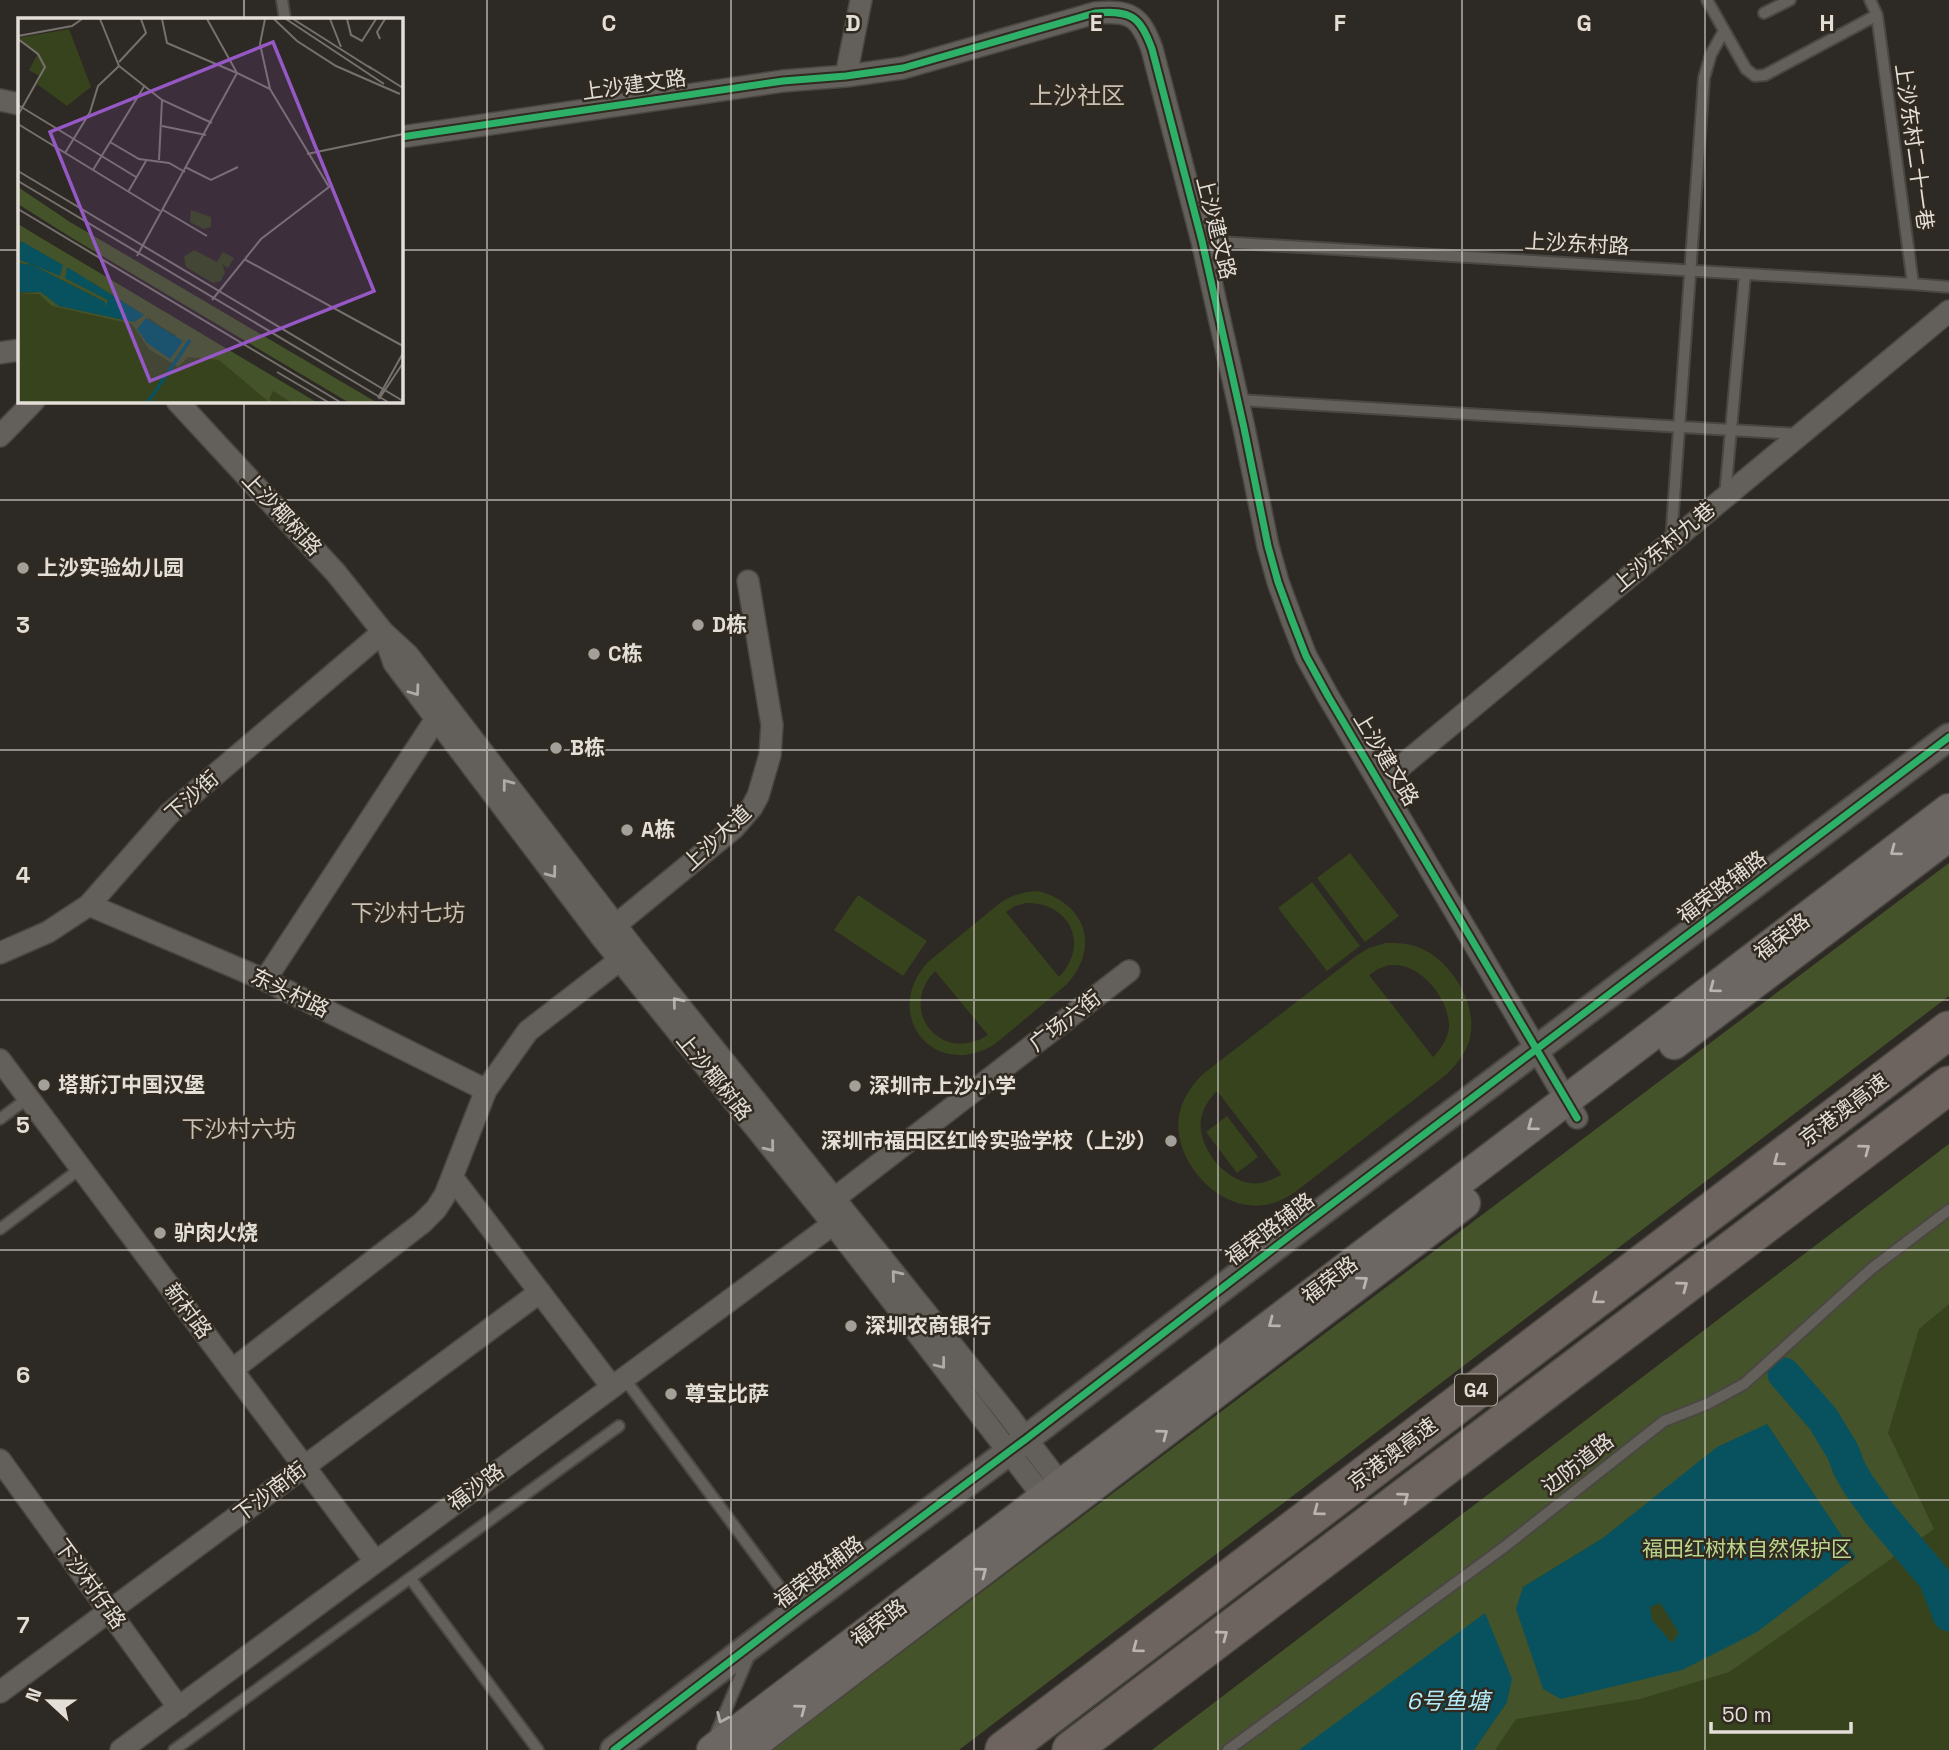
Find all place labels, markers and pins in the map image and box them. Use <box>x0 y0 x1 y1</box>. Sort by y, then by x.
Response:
place label: 上沙实验幼儿园 <box>37 554 184 581</box>
marker: 上沙实验幼儿园 <box>15 560 31 576</box>
place label: D栋 <box>712 611 747 638</box>
marker: D栋 <box>690 617 706 633</box>
place label: C栋 <box>608 640 643 667</box>
marker: C栋 <box>586 646 602 662</box>
place label: B栋 <box>570 734 605 761</box>
marker: B栋 <box>548 740 564 756</box>
place label: A栋 <box>641 816 675 843</box>
marker: A栋 <box>619 822 635 838</box>
place label: 塔斯汀中国汉堡 <box>58 1071 205 1098</box>
place label: 深圳市上沙小学 <box>869 1072 1016 1099</box>
marker: 塔斯汀中国汉堡 <box>36 1077 52 1093</box>
marker: 深圳市上沙小学 <box>847 1078 863 1094</box>
place label: 深圳市福田区红岭实验学校（上沙） <box>821 1127 1157 1154</box>
marker: 深圳市福田区红岭实验学校（上沙） <box>1163 1133 1179 1149</box>
place label: 驴肉火烧 <box>174 1219 258 1246</box>
marker: 驴肉火烧 <box>152 1225 168 1241</box>
place label: 深圳农商银行 <box>865 1312 991 1339</box>
marker: 深圳农商银行 <box>843 1318 859 1334</box>
place label: 尊宝比萨 <box>685 1380 769 1407</box>
marker: 尊宝比萨 <box>663 1386 679 1402</box>

